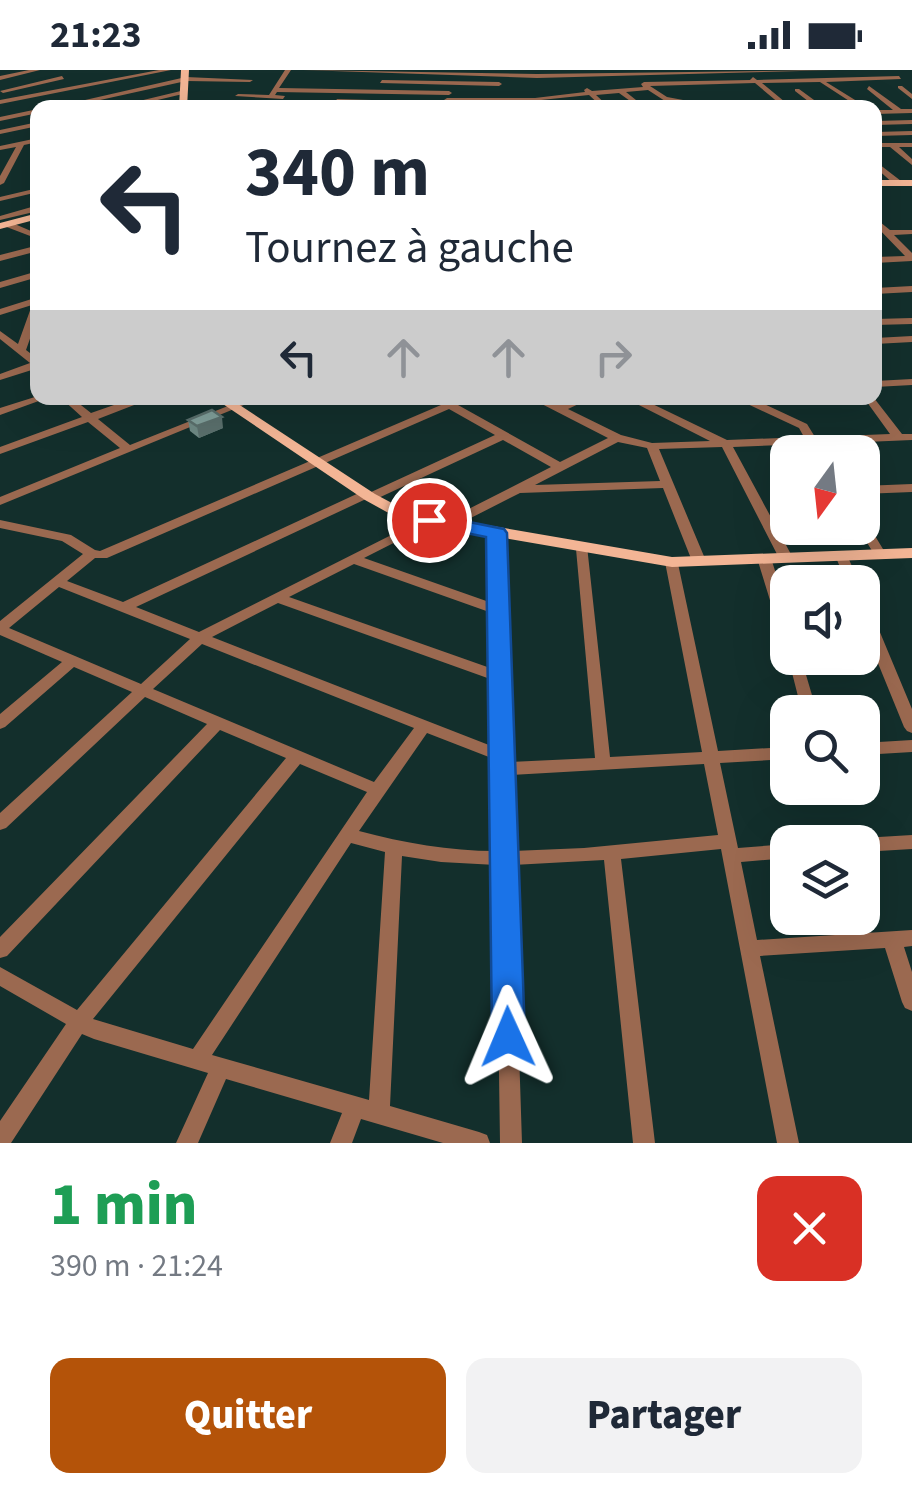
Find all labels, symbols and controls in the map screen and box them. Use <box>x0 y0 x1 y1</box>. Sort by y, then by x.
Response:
text: 21:23 <box>50 8 142 62</box>
text: 340 m <box>245 123 430 223</box>
icon: left <box>80 140 210 270</box>
text: Tournez à gauche <box>245 216 574 280</box>
icon: left <box>271 330 326 385</box>
icon: ahead <box>376 330 431 385</box>
icon: ahead <box>481 330 536 385</box>
icon: right <box>586 330 641 385</box>
north arrow <box>770 435 880 545</box>
map controls <box>770 435 880 935</box>
pin <box>387 478 472 563</box>
icon: arrive <box>402 493 457 548</box>
button: sound <box>770 565 880 675</box>
button: search <box>770 695 880 805</box>
button: layers <box>770 825 880 935</box>
position arrow <box>456 985 560 1089</box>
text: 1 min <box>50 1163 197 1248</box>
button: close <box>757 1176 862 1281</box>
text: 390 m · 21:24 <box>50 1243 223 1289</box>
button: Quitter <box>50 1358 446 1473</box>
button: Partager <box>466 1358 862 1473</box>

